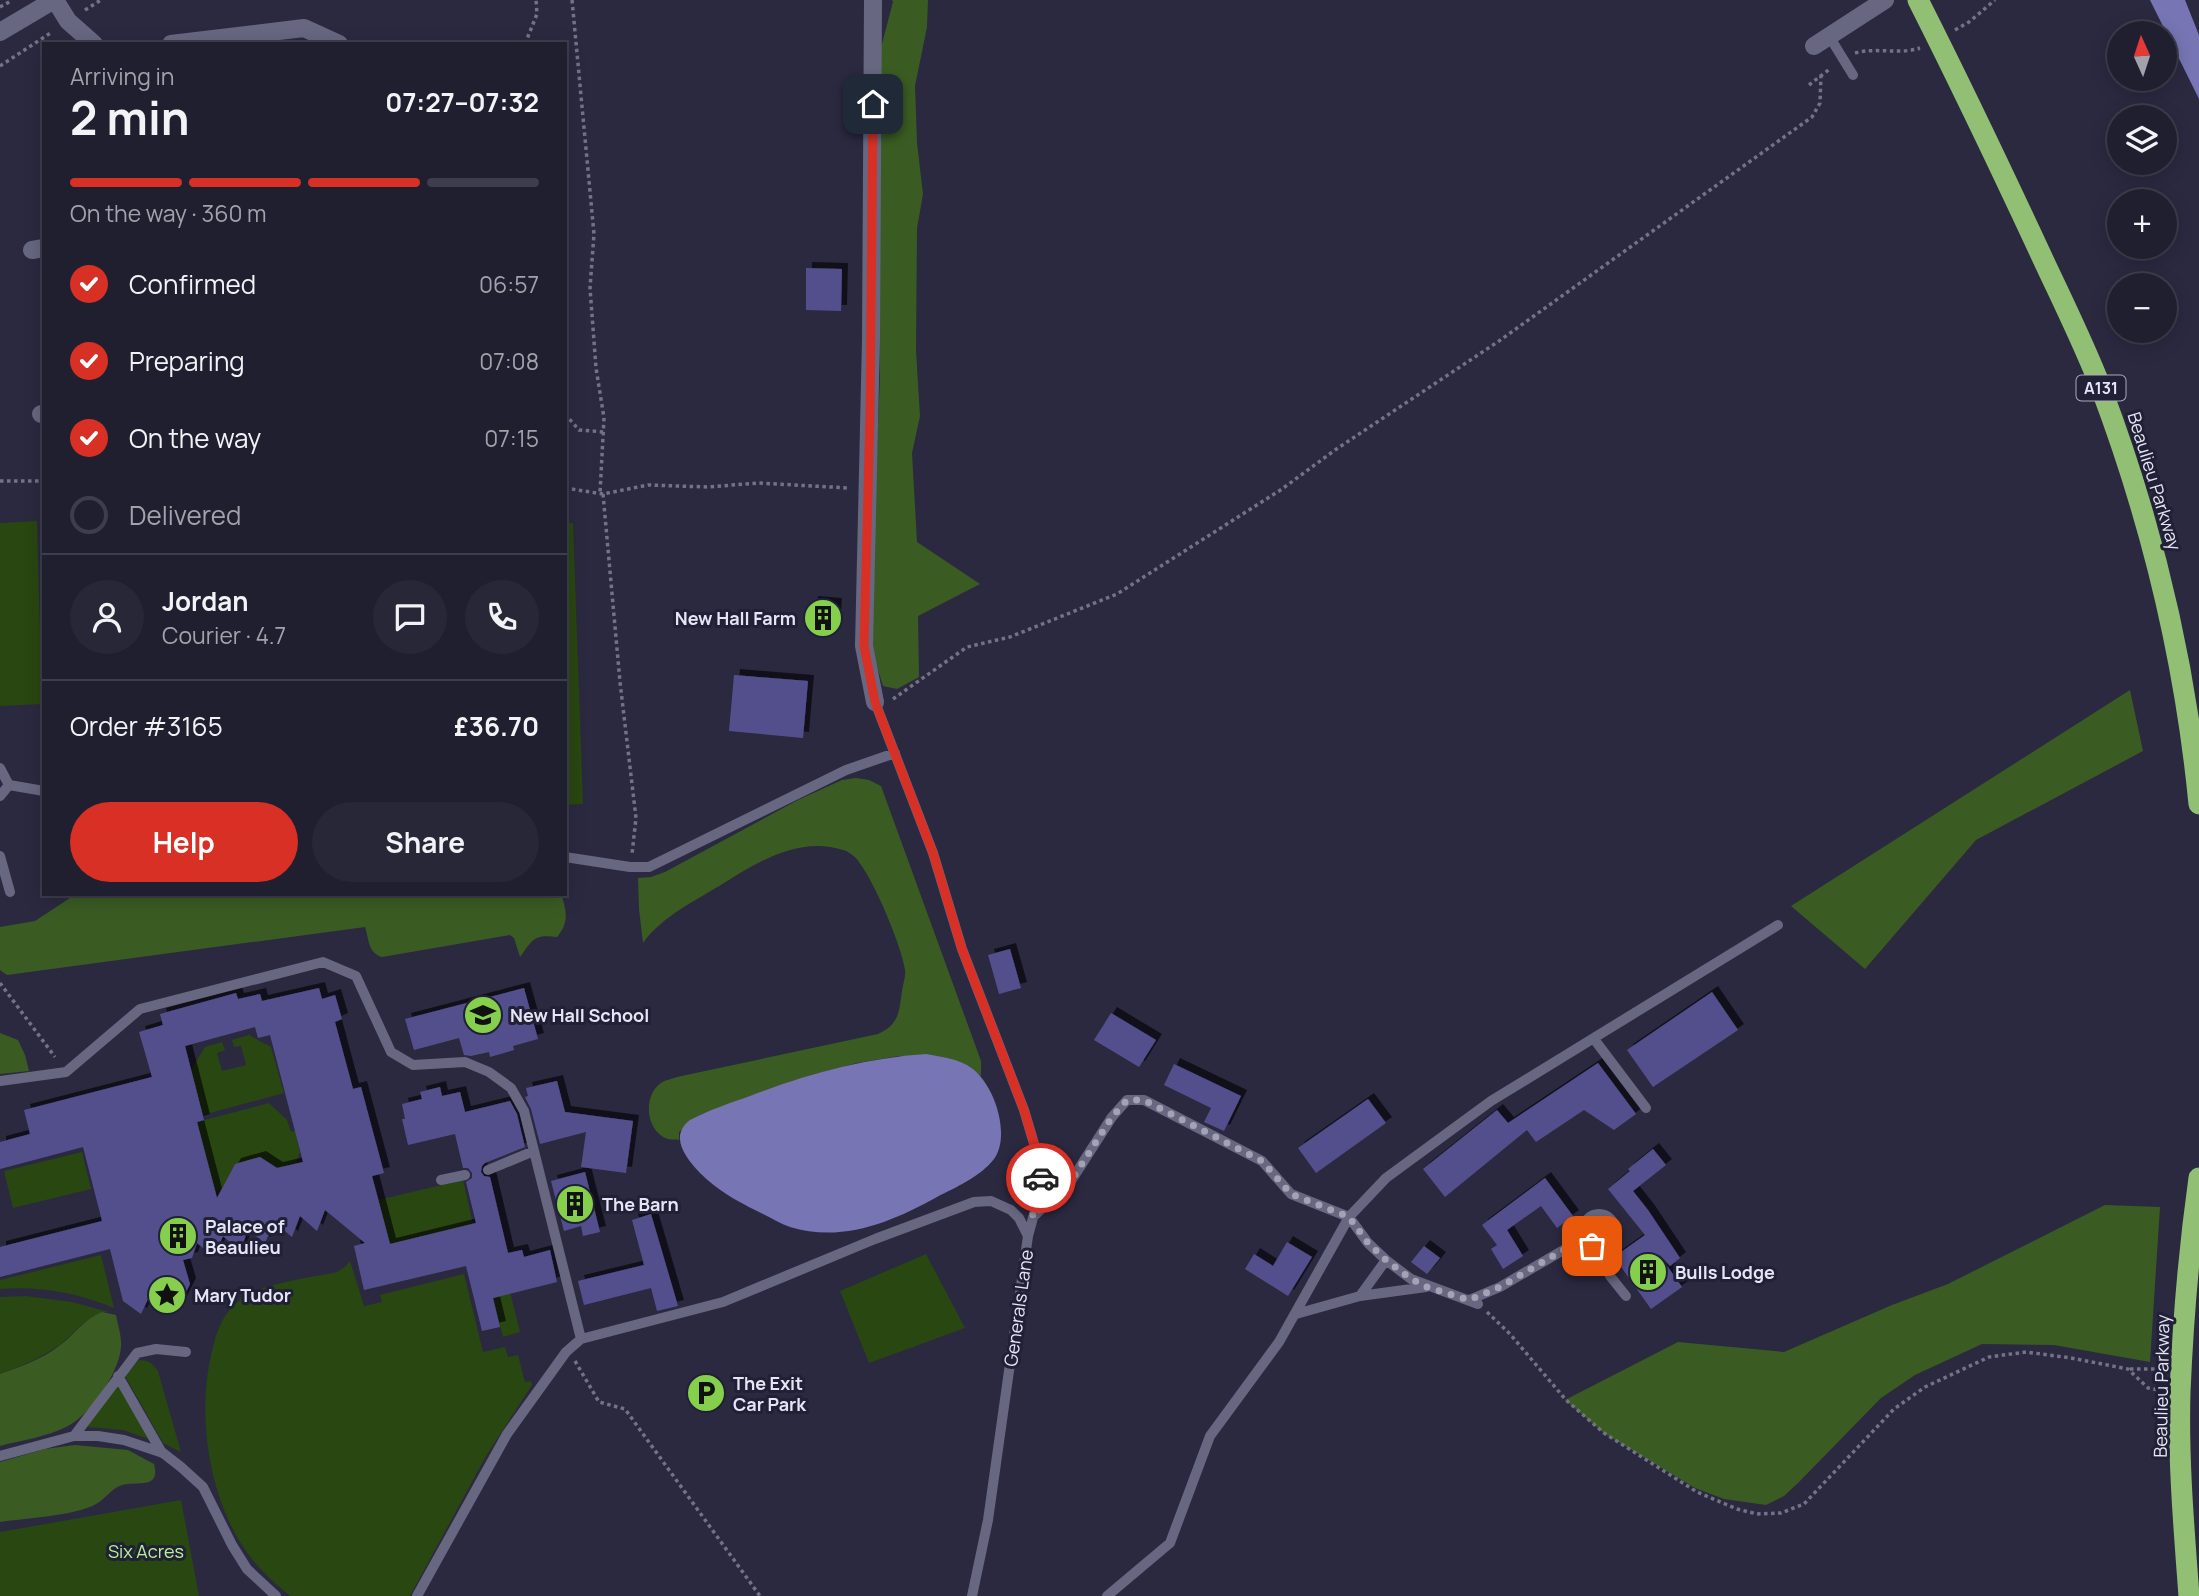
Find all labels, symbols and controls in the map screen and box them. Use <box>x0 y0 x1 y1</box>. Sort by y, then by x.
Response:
north arrow <box>2107 21 2177 91</box>
map controls <box>2107 21 2177 343</box>
text: Arriving in <box>70 60 175 92</box>
pin <box>843 74 903 134</box>
text: 07:27–07:32 <box>385 84 539 120</box>
icon: home <box>854 85 892 123</box>
text: 2 min <box>70 86 190 149</box>
button: layers <box>2107 105 2177 175</box>
button: + <box>2107 189 2177 259</box>
text: On the way · 360 m <box>70 197 267 229</box>
icon: check <box>70 265 108 303</box>
text: Confirmed <box>129 266 256 302</box>
text: 06:57 <box>479 268 539 300</box>
button: − <box>2107 273 2177 343</box>
icon: check <box>70 342 108 380</box>
text: Preparing <box>129 343 245 379</box>
text: 07:08 <box>479 345 539 377</box>
road number: A131 <box>2076 376 2126 400</box>
street label: Beaulieu Parkway <box>2123 409 2188 554</box>
icon: check <box>70 419 108 457</box>
text: On the way <box>129 420 261 456</box>
text: 07:15 <box>484 422 539 454</box>
text: Delivered <box>129 497 241 533</box>
button: person <box>70 580 144 654</box>
button: chat <box>373 580 447 654</box>
button: phone <box>465 580 539 654</box>
text: Jordan <box>162 583 248 619</box>
building icon: New Hall Farm <box>802 597 844 639</box>
place label: New Hall Farm <box>675 606 796 630</box>
text: Courier · 4.7 <box>162 619 286 651</box>
text: Order #3165 <box>70 708 223 744</box>
text: £36.70 <box>454 708 539 744</box>
button: Help <box>70 802 298 882</box>
button: Share <box>312 802 539 882</box>
school or university icon: New Hall School <box>462 994 504 1036</box>
place label: New Hall School <box>510 1003 649 1027</box>
courier <box>1006 1143 1076 1213</box>
icon: car <box>1022 1159 1060 1197</box>
building icon: The Barn <box>554 1183 596 1225</box>
place label: The Barn <box>602 1192 679 1216</box>
place label: Palace of Beaulieu <box>205 1214 285 1259</box>
building icon: Palace of Beaulieu <box>157 1215 199 1257</box>
pin <box>1562 1216 1622 1276</box>
icon: bag <box>1573 1227 1611 1265</box>
street label: Generals Lane <box>998 1248 1038 1368</box>
building icon: Bulls Lodge <box>1627 1251 1669 1293</box>
place label: Bulls Lodge <box>1675 1260 1775 1284</box>
place icon: Mary Tudor <box>146 1274 188 1316</box>
place label: Mary Tudor <box>194 1283 291 1307</box>
street label: Beaulieu Parkway <box>2148 1314 2174 1458</box>
place label: The Exit Car Park <box>733 1371 807 1416</box>
parking icon: The Exit Car Park <box>685 1372 727 1414</box>
park label: Six Acres <box>108 1539 184 1563</box>

